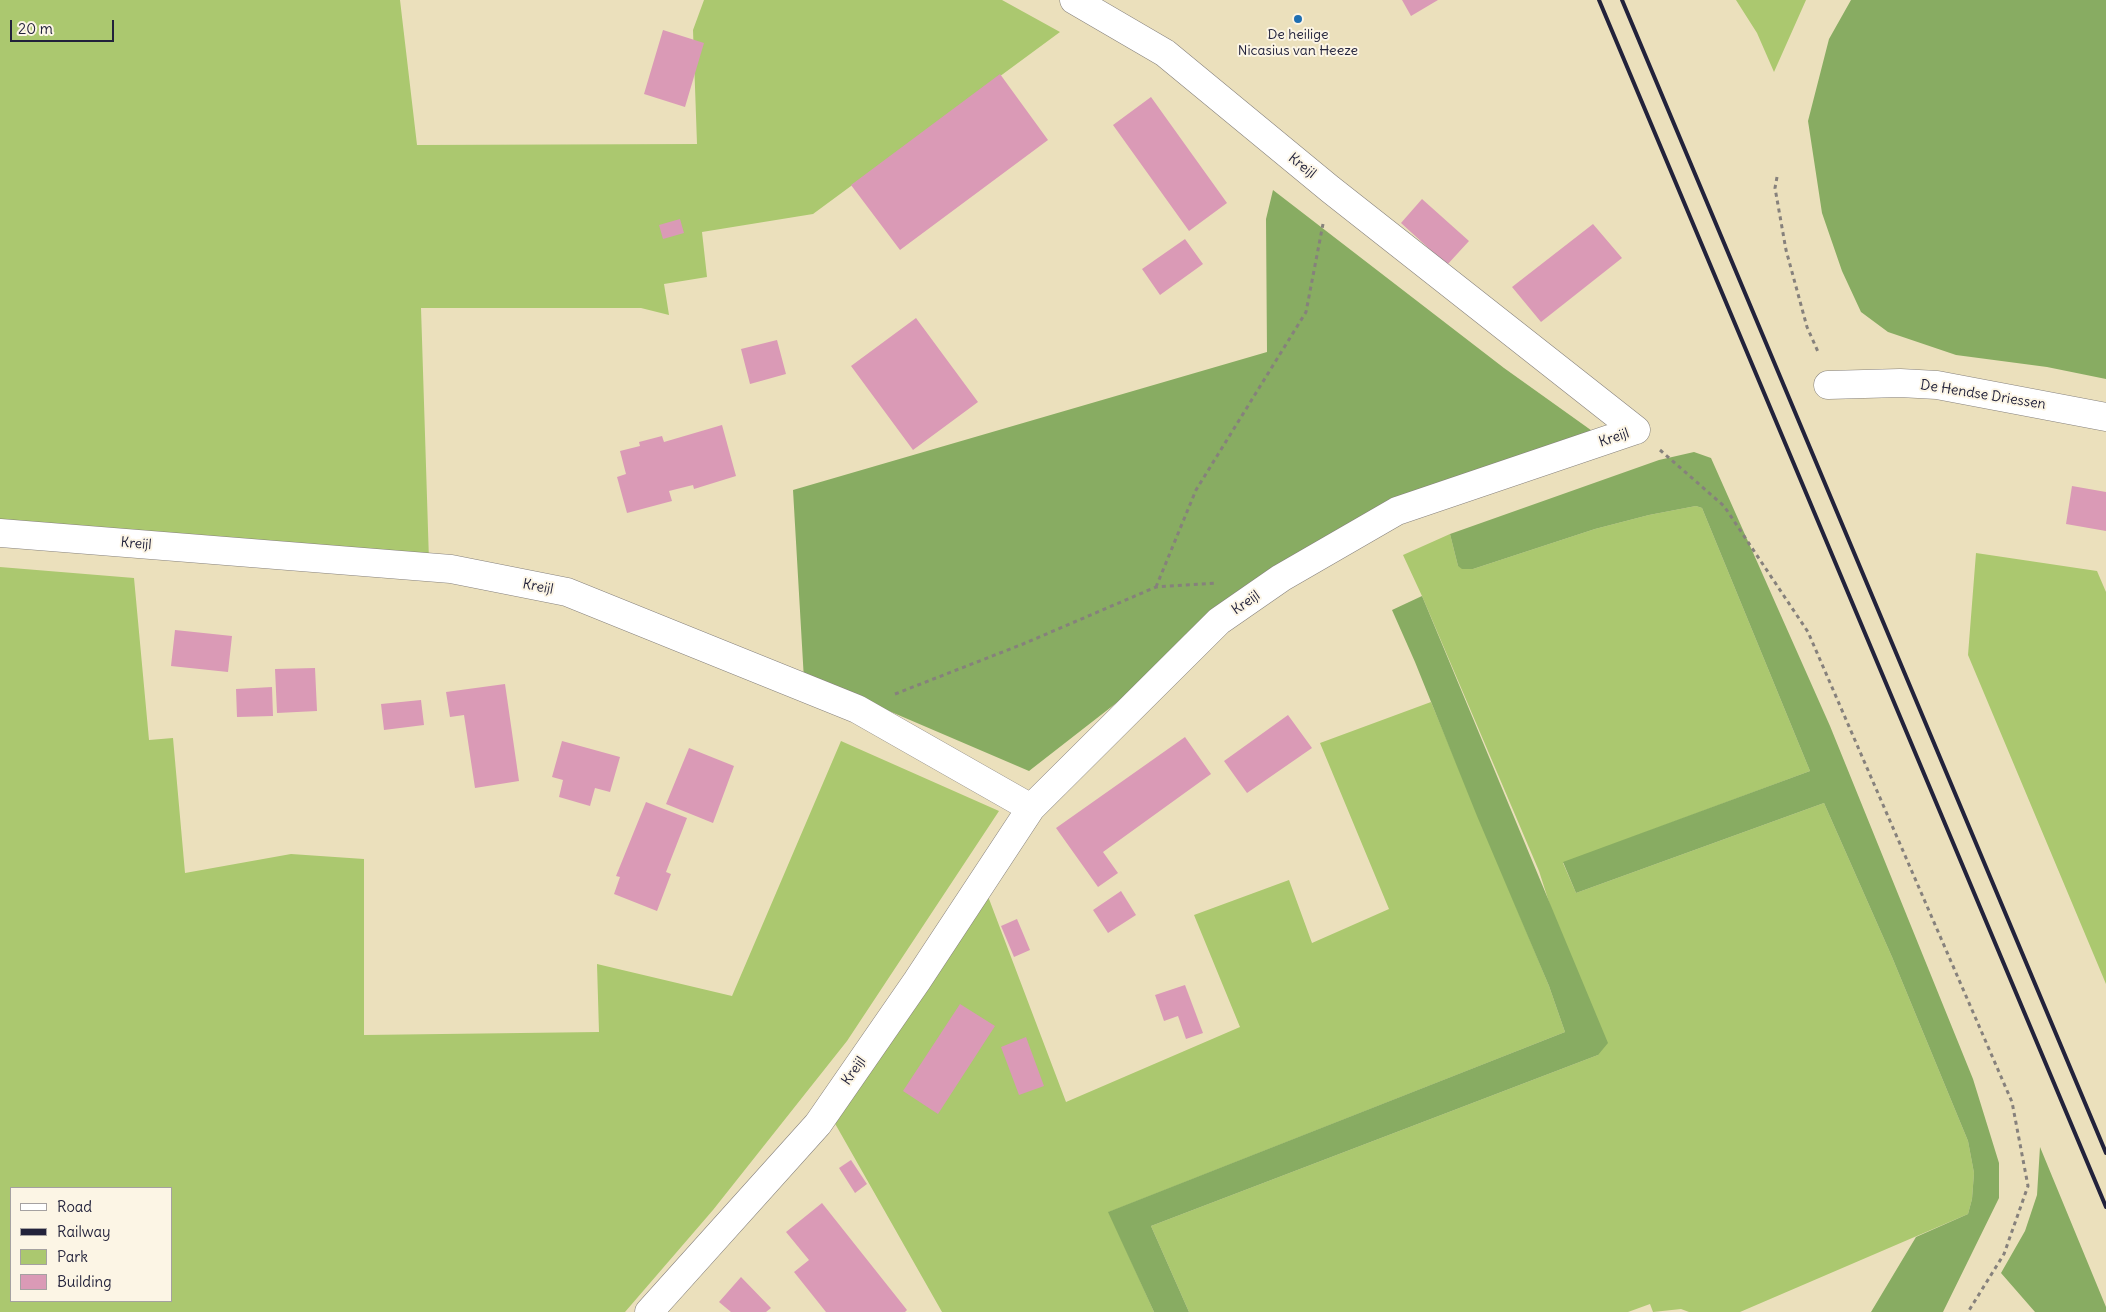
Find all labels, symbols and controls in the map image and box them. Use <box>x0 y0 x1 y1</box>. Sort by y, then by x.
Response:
scale bar <box>12 10 116 42</box>
marker: De heilige Nicasius van Heeze <box>1292 13 1304 25</box>
text: 20 m <box>18 19 53 38</box>
place label: De heilige Nicasius van Heeze <box>1238 27 1358 59</box>
street label: Kreijl <box>1285 150 1319 182</box>
street label: De Hendse Driessen <box>1919 377 2047 413</box>
street label: Kreijl <box>1597 425 1631 451</box>
street label: Kreijl <box>120 534 152 554</box>
street label: Kreijl <box>521 576 555 598</box>
street label: Kreijl <box>1229 587 1263 619</box>
street label: Kreijl <box>838 1054 870 1088</box>
legend <box>10 1187 172 1302</box>
text: Road <box>57 1197 92 1216</box>
text: Railway <box>57 1222 111 1241</box>
text: Park <box>57 1247 88 1266</box>
text: Building <box>57 1272 112 1291</box>

